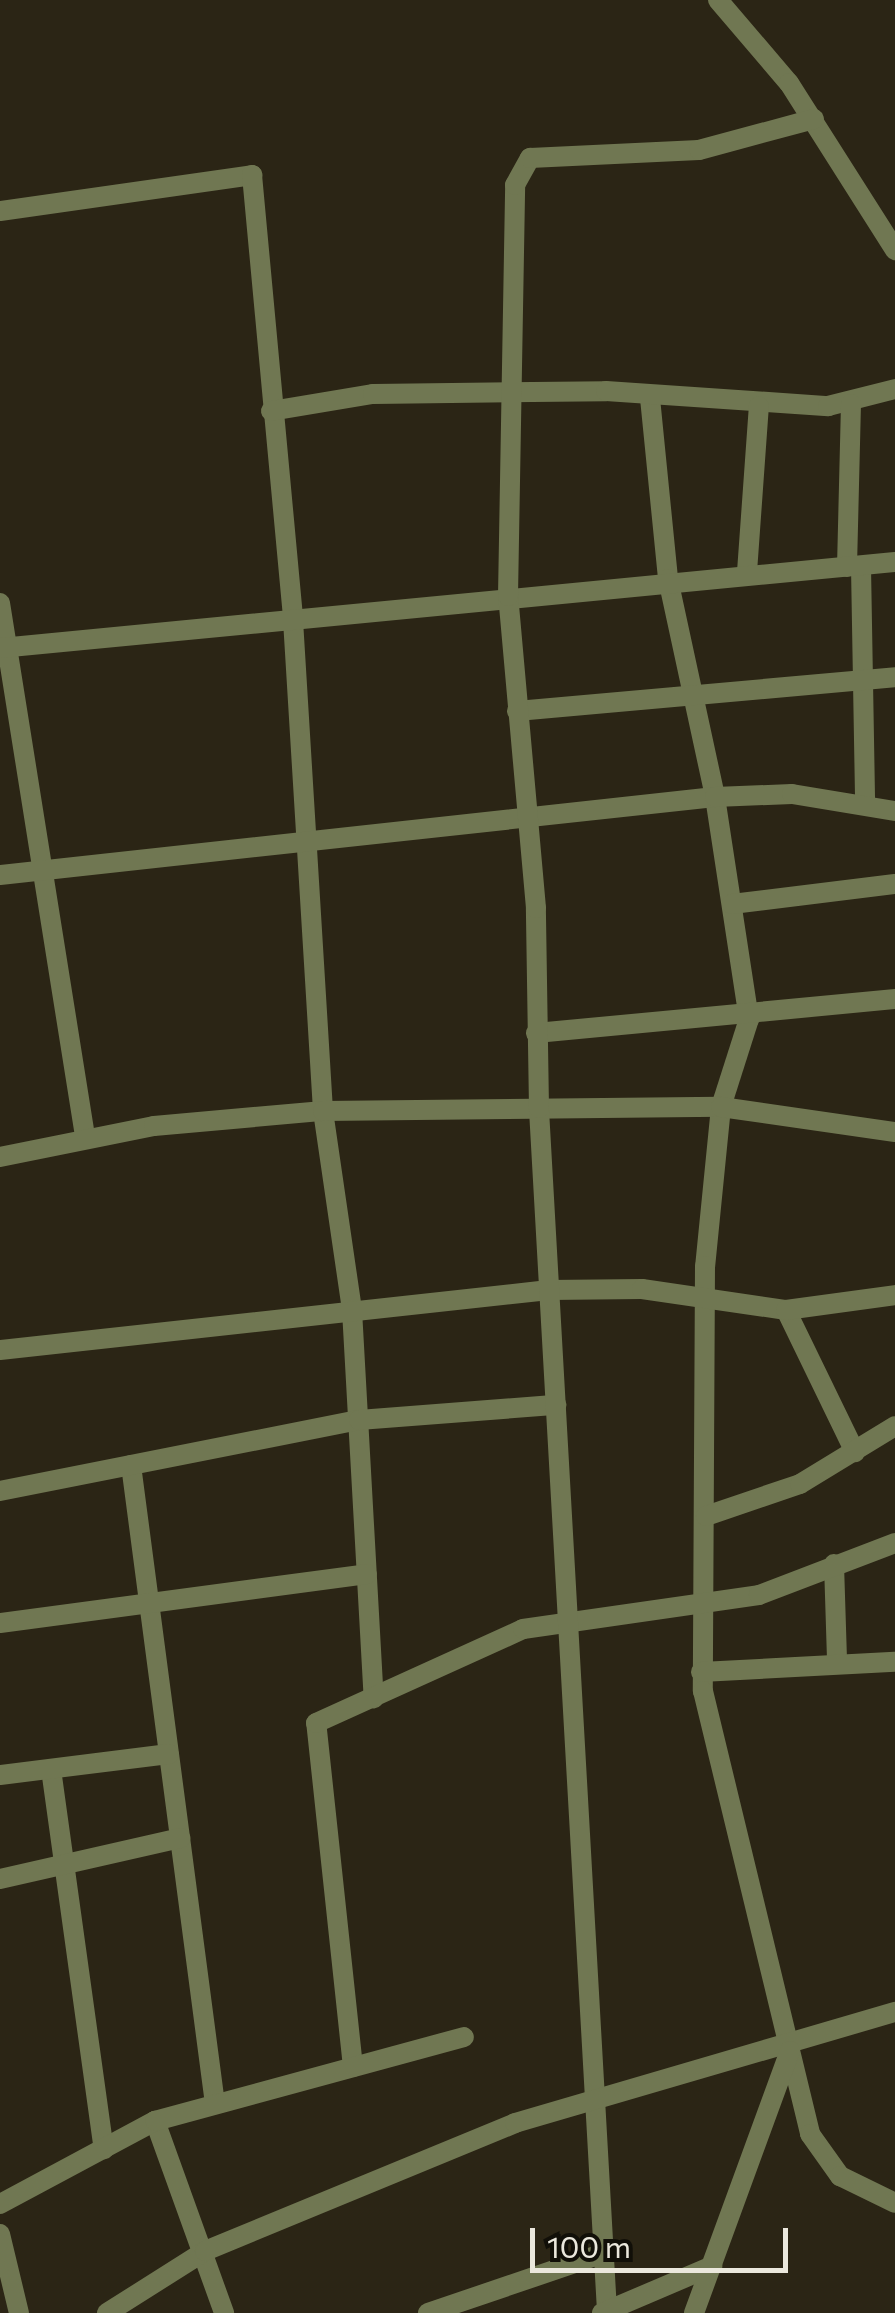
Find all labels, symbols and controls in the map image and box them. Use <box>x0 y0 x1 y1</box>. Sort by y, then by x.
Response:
scale bar <box>535 2208 792 2270</box>
text: 100 m <box>547 2227 631 2264</box>

